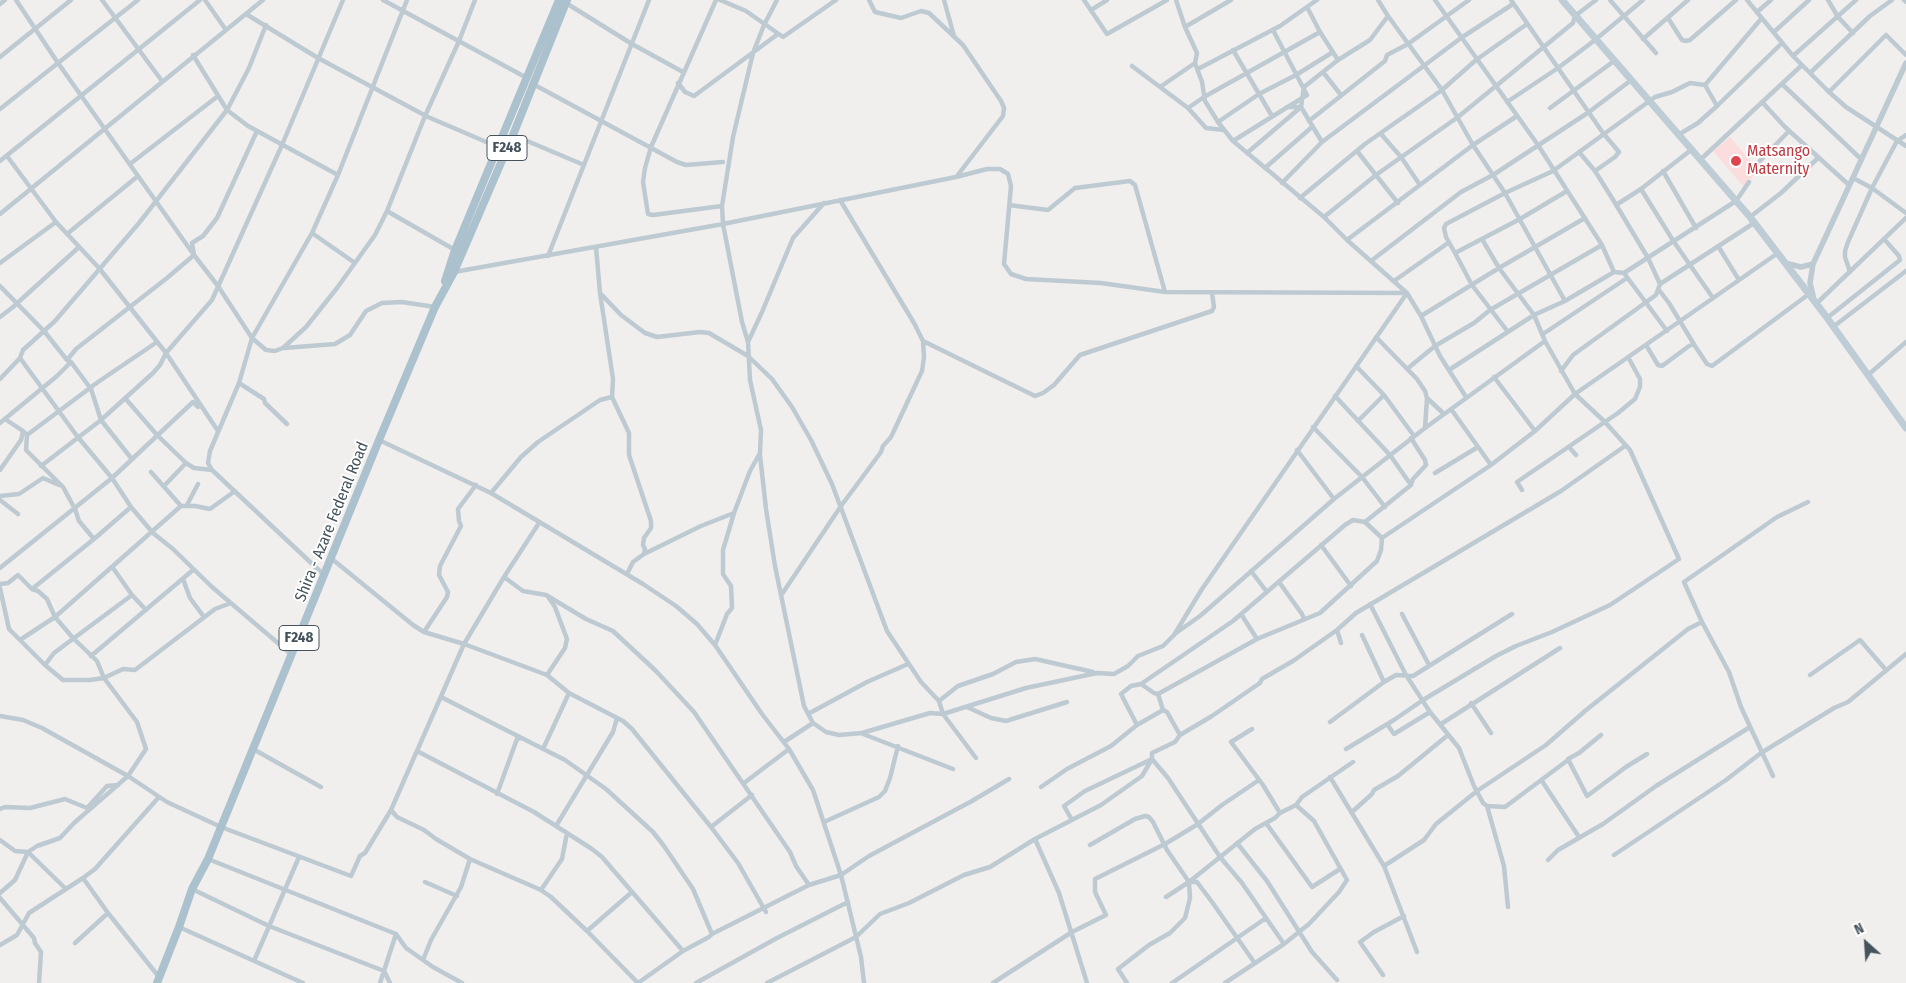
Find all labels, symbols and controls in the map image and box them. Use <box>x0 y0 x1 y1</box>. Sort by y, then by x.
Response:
road number: F248 <box>487 136 527 160</box>
place label: Matsango Maternity <box>1747 142 1810 180</box>
marker: Matsango Maternity <box>1729 154 1743 168</box>
street label: Shira - Azare Federal Road <box>291 439 373 605</box>
road number: F248 <box>279 626 319 650</box>
north arrow <box>1841 918 1891 968</box>
text: N <box>1852 920 1867 939</box>

